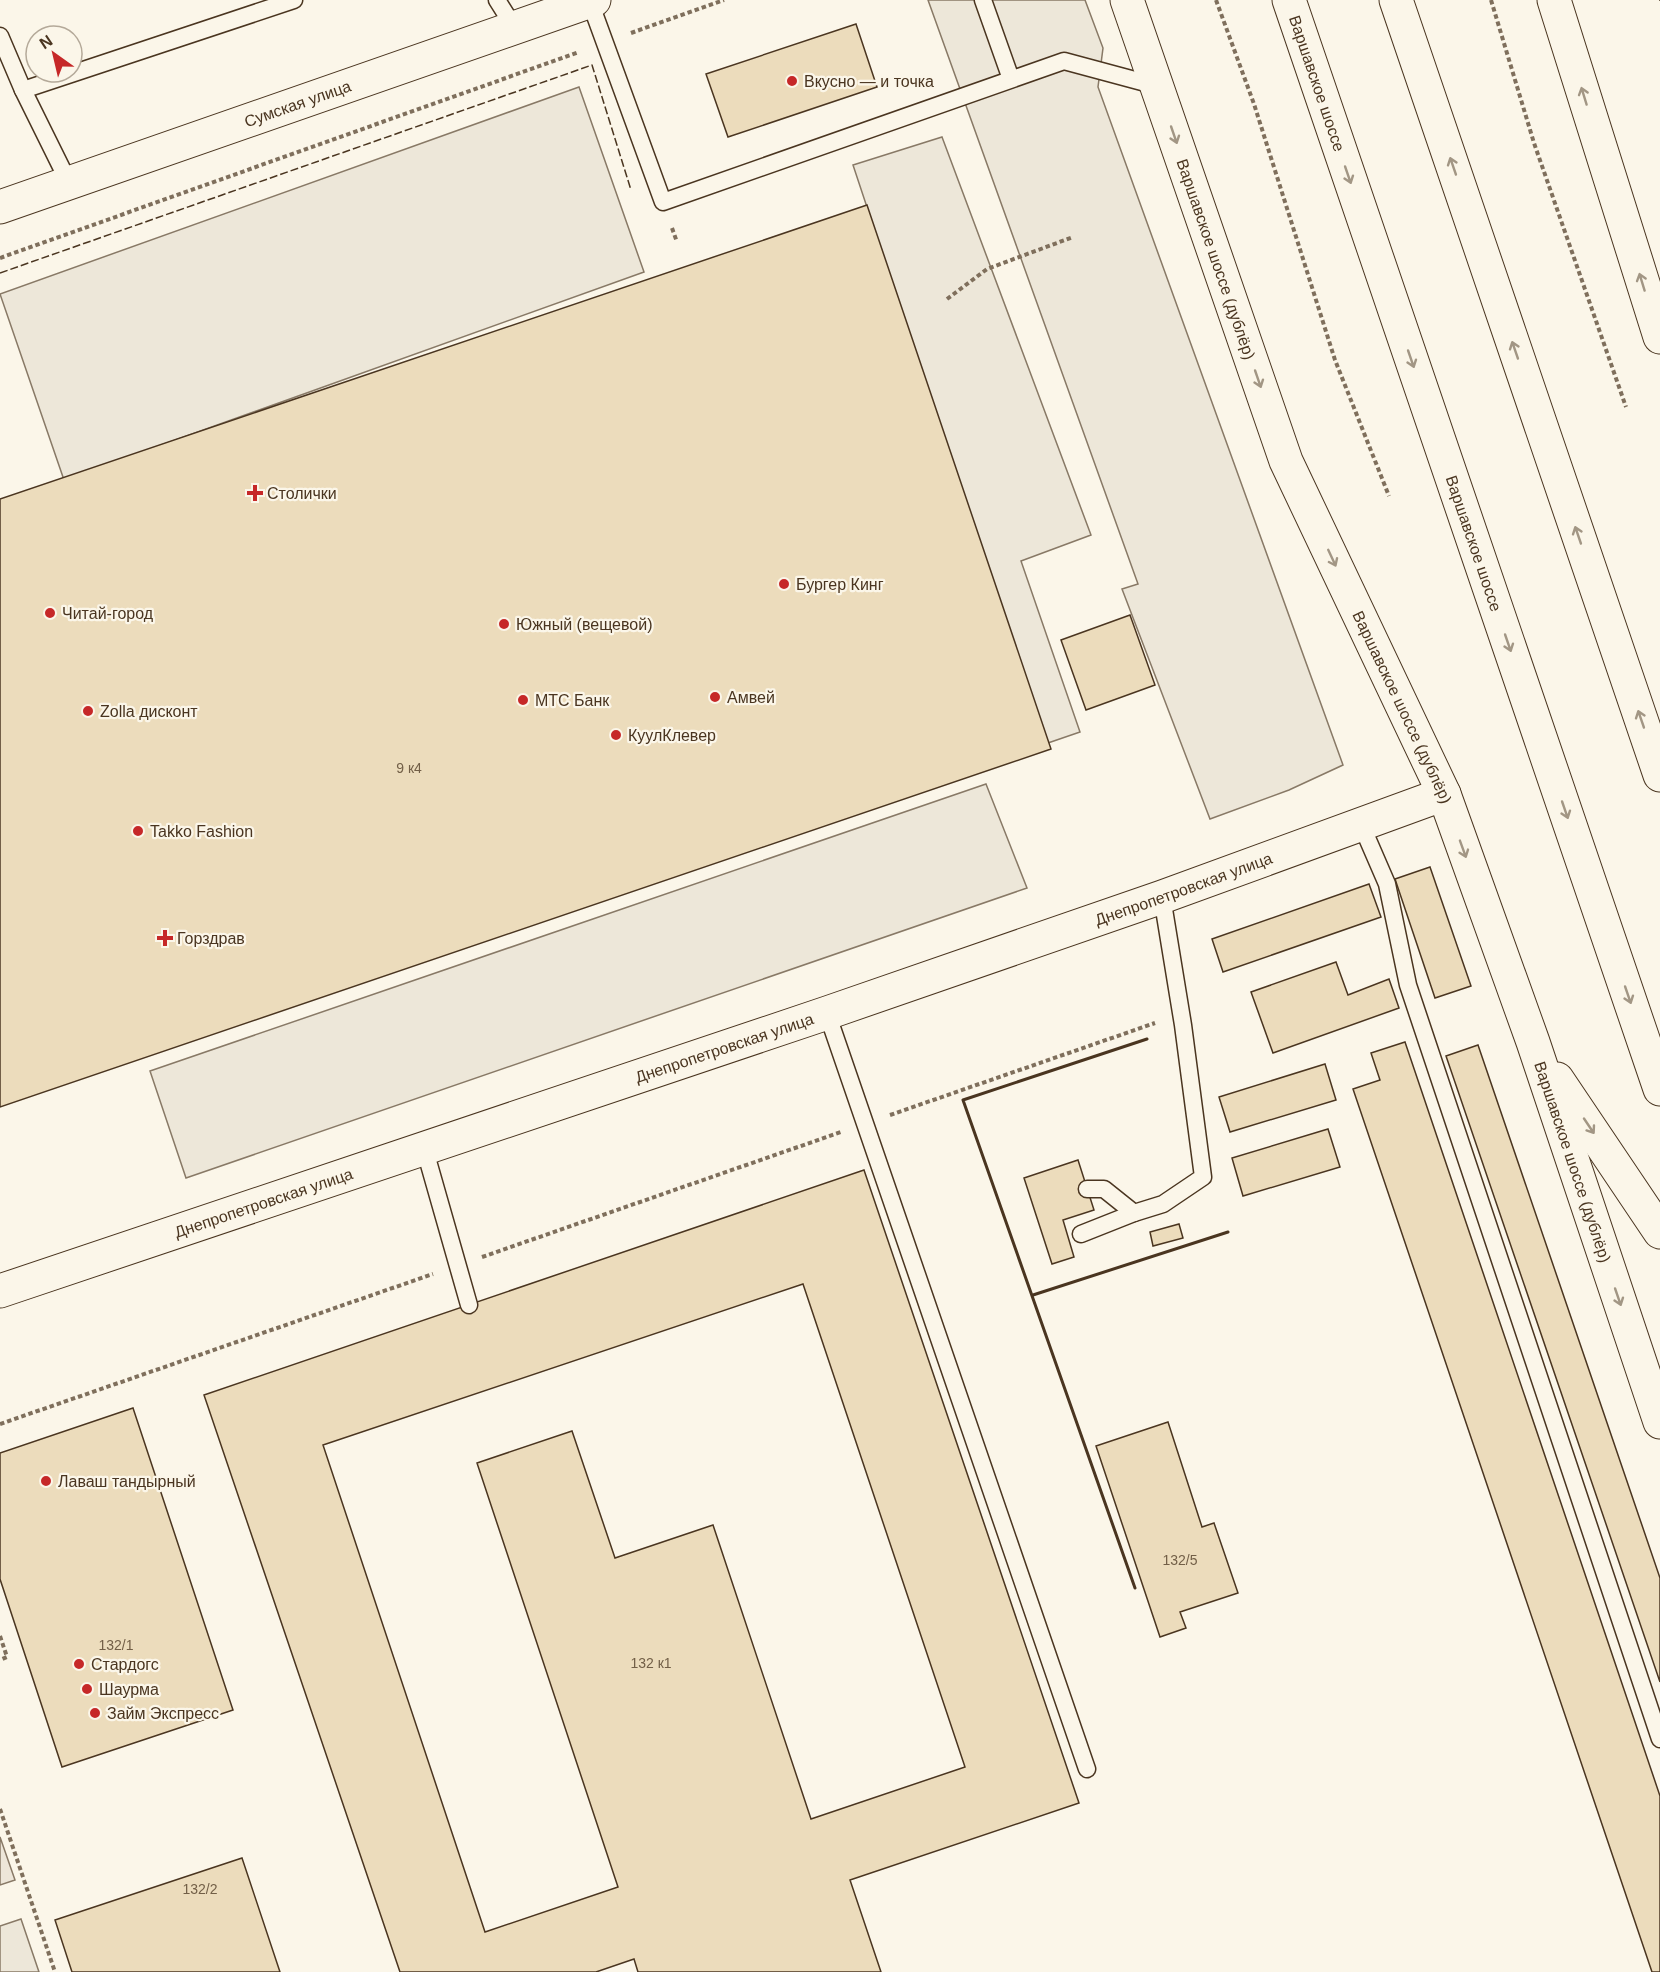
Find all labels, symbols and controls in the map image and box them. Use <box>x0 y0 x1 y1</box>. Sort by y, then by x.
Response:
street label: Варшавское шоссе <box>1286 13 1348 154</box>
north arrow <box>24 24 84 84</box>
text: N <box>36 32 55 52</box>
place label: Вкусно — и точка <box>804 73 934 90</box>
marker: Вкусно — и точка <box>785 74 799 88</box>
street label: Сумская улица <box>242 77 353 130</box>
one-way arrow <box>1578 86 1589 105</box>
one-way arrow <box>1169 125 1180 144</box>
street label: Варшавское шоссе (дублёр) <box>1173 157 1258 362</box>
one-way arrow <box>1446 157 1457 176</box>
one-way arrow <box>1344 165 1355 184</box>
one-way arrow <box>1636 273 1647 292</box>
one-way arrow <box>1509 341 1520 360</box>
one-way arrow <box>1407 349 1418 368</box>
one-way arrow <box>1253 369 1264 388</box>
street label: Варшавское шоссе <box>1443 473 1505 614</box>
place label: Столички <box>267 485 337 502</box>
marker: Столички <box>248 486 262 500</box>
one-way arrow <box>1572 526 1583 545</box>
one-way arrow <box>1327 549 1339 567</box>
place label: Бургер Кинг <box>796 576 884 593</box>
marker: Бургер Кинг <box>777 577 791 591</box>
place label: Читай-город <box>62 605 154 622</box>
marker: Читай-город <box>43 606 57 620</box>
street label: Варшавское шоссе (дублёр) <box>1349 608 1455 806</box>
place label: Южный (вещевой) <box>516 616 653 633</box>
marker: Южный (вещевой) <box>497 617 511 631</box>
one-way arrow <box>1504 633 1515 652</box>
place label: Амвей <box>727 689 775 706</box>
marker: Амвей <box>708 690 722 704</box>
place label: МТС Банк <box>535 692 610 709</box>
marker: МТС Банк <box>516 693 530 707</box>
place label: Zolla дисконт <box>100 703 198 720</box>
marker: Zolla дисконт <box>81 704 95 718</box>
one-way arrow <box>1635 710 1646 729</box>
place label: КуулКлевер <box>628 727 716 744</box>
marker: КуулКлевер <box>609 728 623 742</box>
house number: 9 к4 <box>396 760 422 776</box>
one-way arrow <box>1561 800 1572 819</box>
place label: Takko Fashion <box>150 823 253 840</box>
marker: Takko Fashion <box>131 824 145 838</box>
one-way arrow <box>1459 839 1470 858</box>
street label: Днепропетровская улица <box>1093 849 1275 929</box>
place label: Горздрав <box>177 930 245 947</box>
marker: Горздрав <box>158 931 172 945</box>
one-way arrow <box>1623 985 1634 1004</box>
street label: Днепропетровская улица <box>633 1010 816 1086</box>
street label: Варшавское шоссе (дублёр) <box>1531 1059 1614 1265</box>
one-way arrow <box>1583 1117 1595 1133</box>
street label: Днепропетровская улица <box>172 1165 355 1241</box>
one-way arrow <box>1613 1287 1624 1306</box>
place label: Лаваш тандырный <box>58 1473 196 1490</box>
marker: Лаваш тандырный <box>39 1474 53 1488</box>
house number: 132/5 <box>1162 1552 1198 1568</box>
house number: 132/1 <box>98 1637 134 1653</box>
house number: 132 к1 <box>630 1655 672 1671</box>
place label: Стардогс <box>91 1656 159 1673</box>
marker: Стардогс <box>72 1657 86 1671</box>
place label: Шаурма <box>99 1681 159 1698</box>
marker: Шаурма <box>80 1682 94 1696</box>
place label: Займ Экспресс <box>107 1705 219 1722</box>
marker: Займ Экспресс <box>88 1706 102 1720</box>
house number: 132/2 <box>182 1881 218 1897</box>

